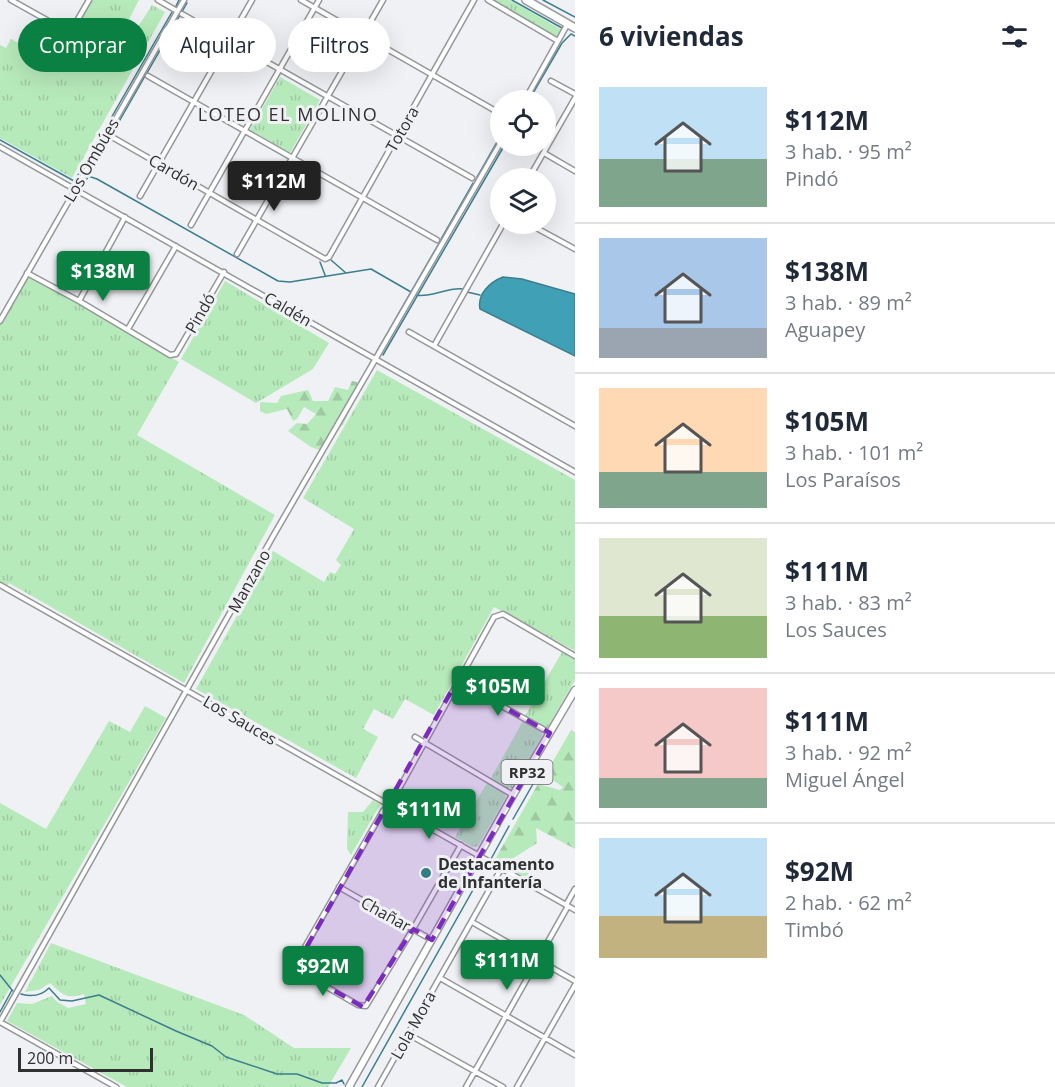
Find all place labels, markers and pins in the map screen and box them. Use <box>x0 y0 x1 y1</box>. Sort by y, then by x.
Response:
pin: $112M <box>232 161 316 212</box>
pin: $138M <box>61 251 145 302</box>
pin: $105M <box>456 666 540 717</box>
pin: $111M <box>387 789 471 840</box>
place label: Destacamento de Infantería <box>438 853 554 893</box>
marker: Destacamento de Infantería <box>419 866 433 880</box>
pin: $111M <box>465 940 549 991</box>
pin: $92M <box>287 946 359 997</box>

